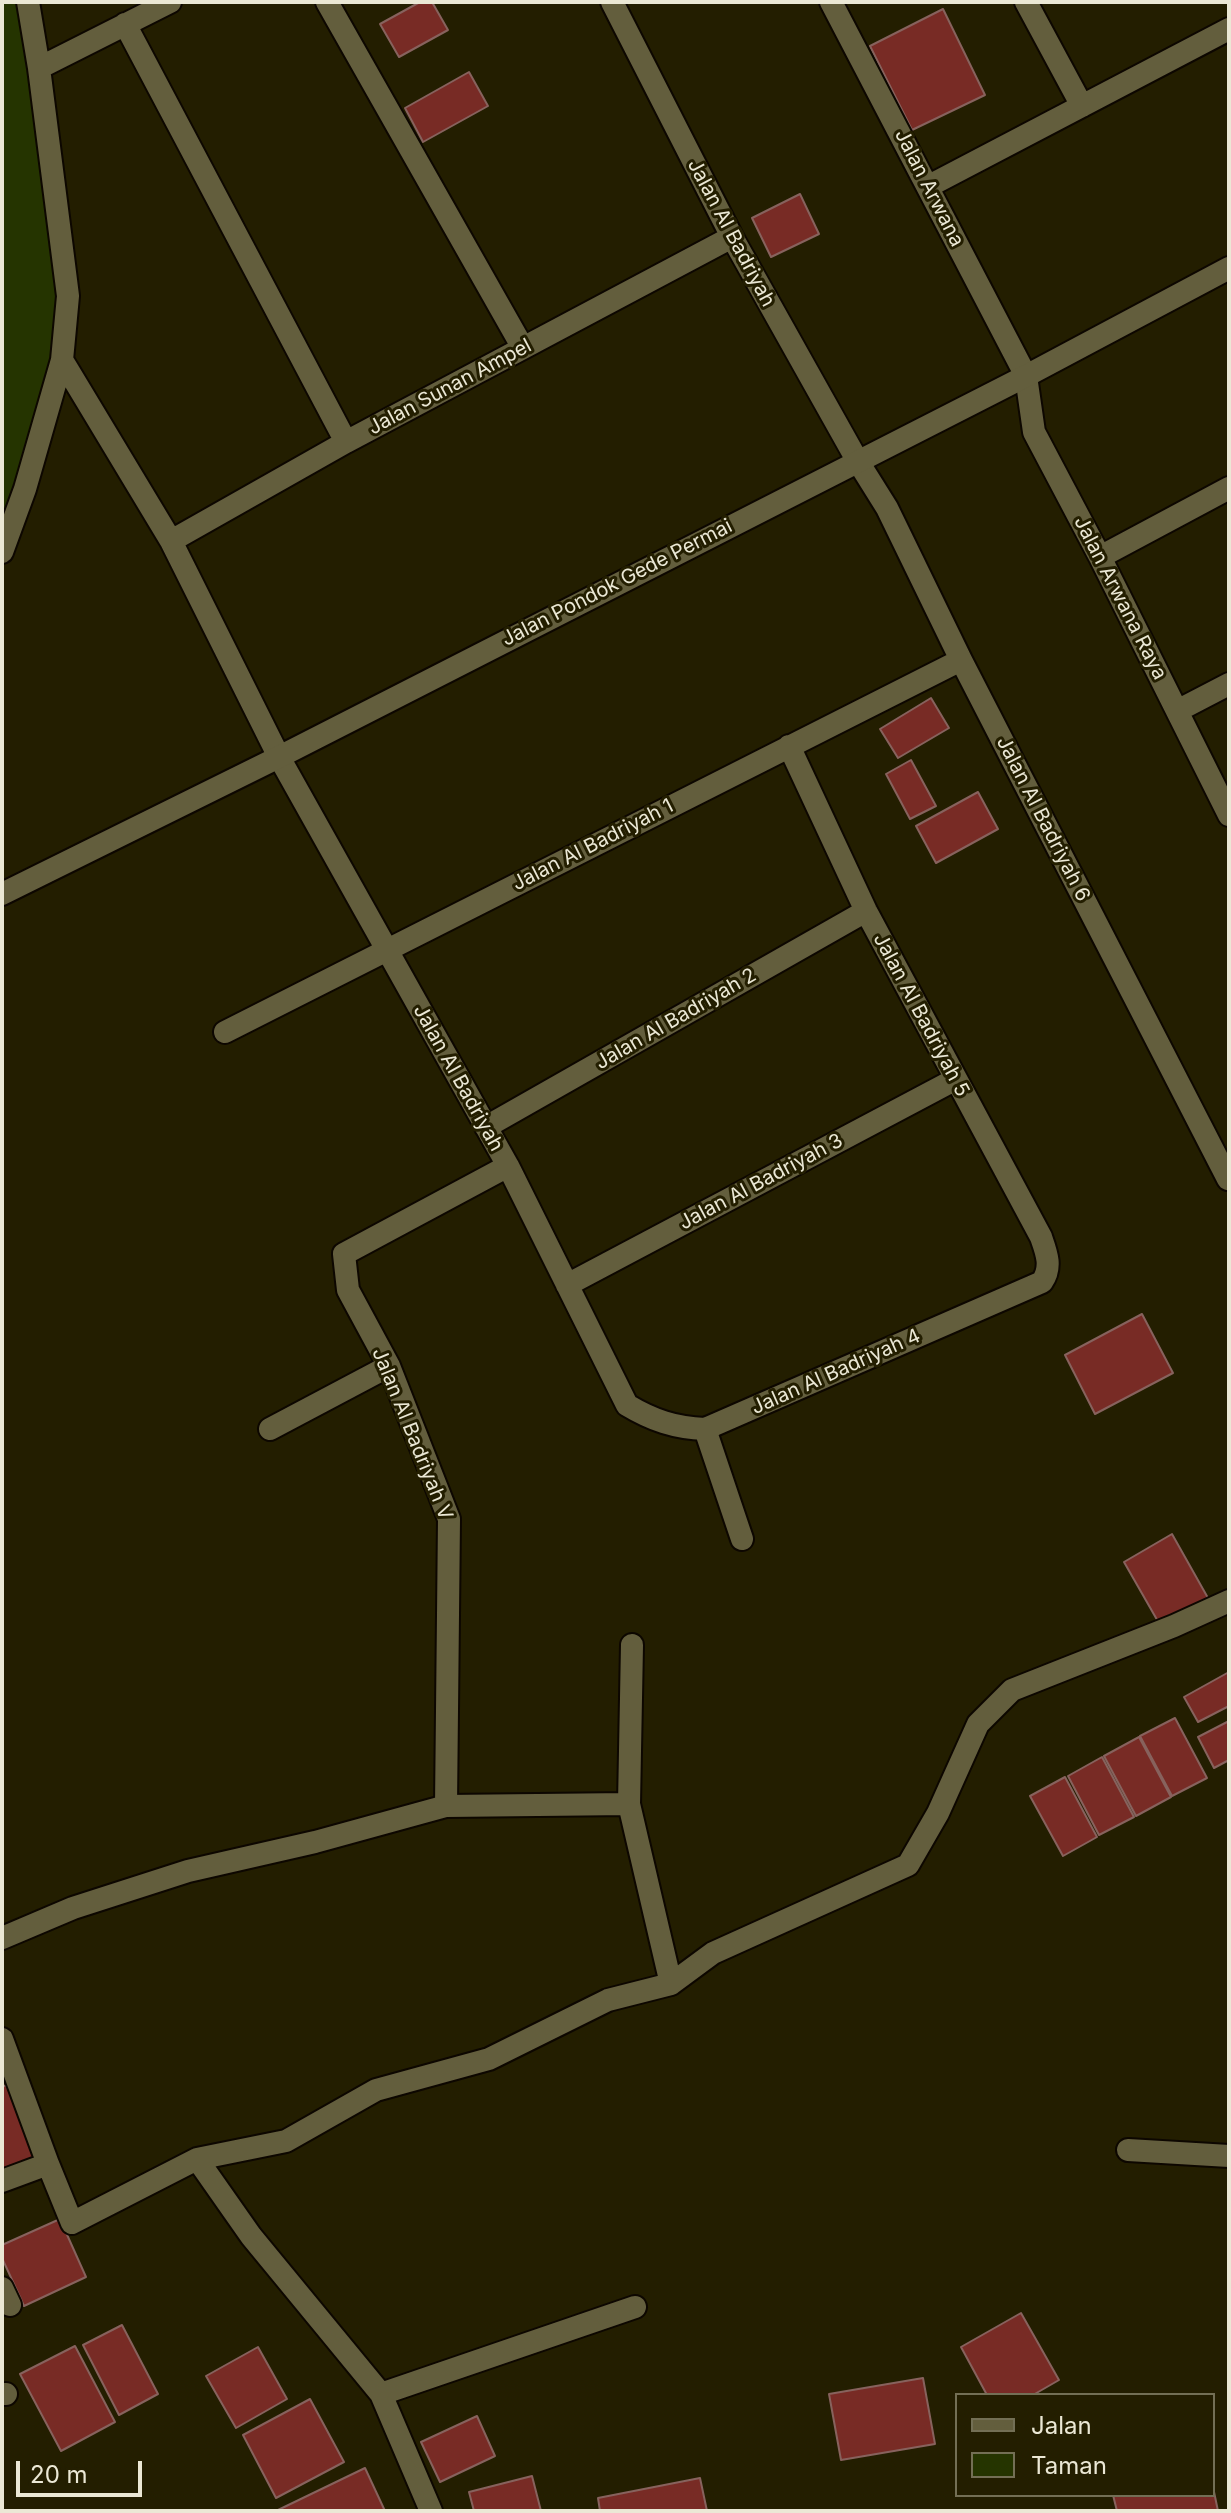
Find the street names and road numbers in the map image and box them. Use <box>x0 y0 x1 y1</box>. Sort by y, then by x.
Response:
street label: Jalan Arwana <box>889 125 969 251</box>
street label: Jalan Al Badriyah <box>682 155 780 311</box>
street label: Jalan Sunan Ampel <box>364 334 536 440</box>
street label: Jalan Arwana Raya <box>1068 512 1172 684</box>
street label: Jalan Pondok Gede Permai <box>498 514 736 652</box>
street label: Jalan Al Badriyah 6 <box>991 733 1095 905</box>
street label: Jalan Al Badriyah 1 <box>508 794 678 896</box>
street label: Jalan Al Badriyah 5 <box>868 929 974 1101</box>
street label: Jalan Al Badriyah 2 <box>591 963 761 1075</box>
street label: Jalan Al Badriyah <box>408 1001 508 1155</box>
street label: Jalan Al Badriyah 3 <box>675 1129 847 1235</box>
street label: Jalan Al Badriyah 4 <box>748 1324 924 1420</box>
street label: Jalan Al Badriyah V <box>367 1345 457 1523</box>

